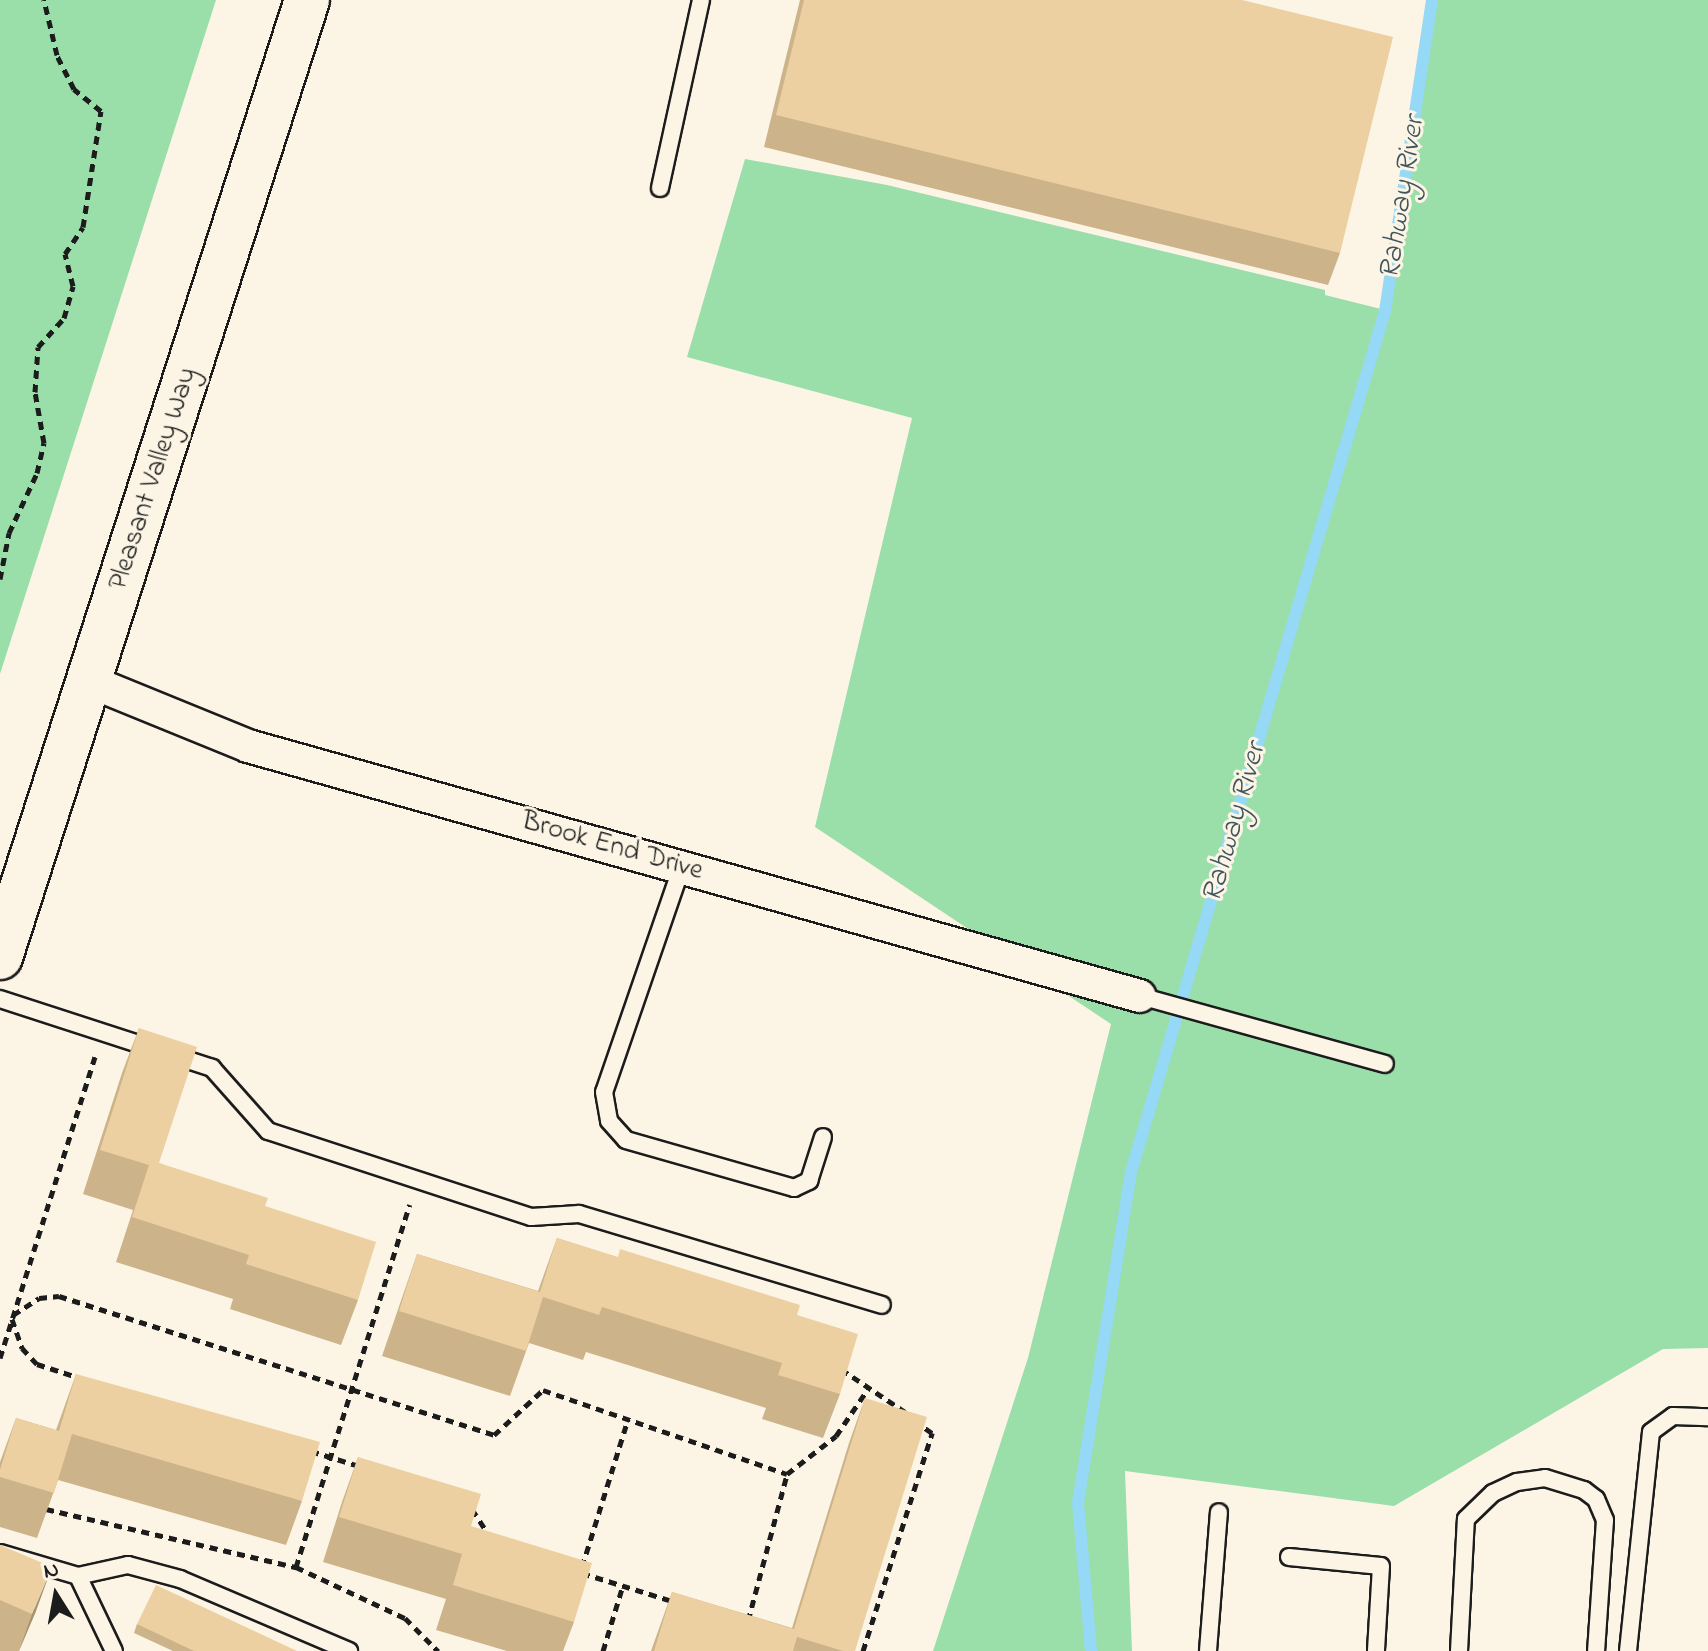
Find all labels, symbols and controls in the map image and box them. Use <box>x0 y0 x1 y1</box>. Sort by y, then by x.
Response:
water label: Rahway River <box>1372 114 1434 282</box>
street label: Pleasant Valley Way <box>102 364 206 594</box>
water label: Rahway River <box>1195 739 1275 907</box>
street label: Brook End Drive <box>517 805 707 889</box>
text: N <box>41 1554 62 1589</box>
north arrow <box>16 1555 96 1635</box>

